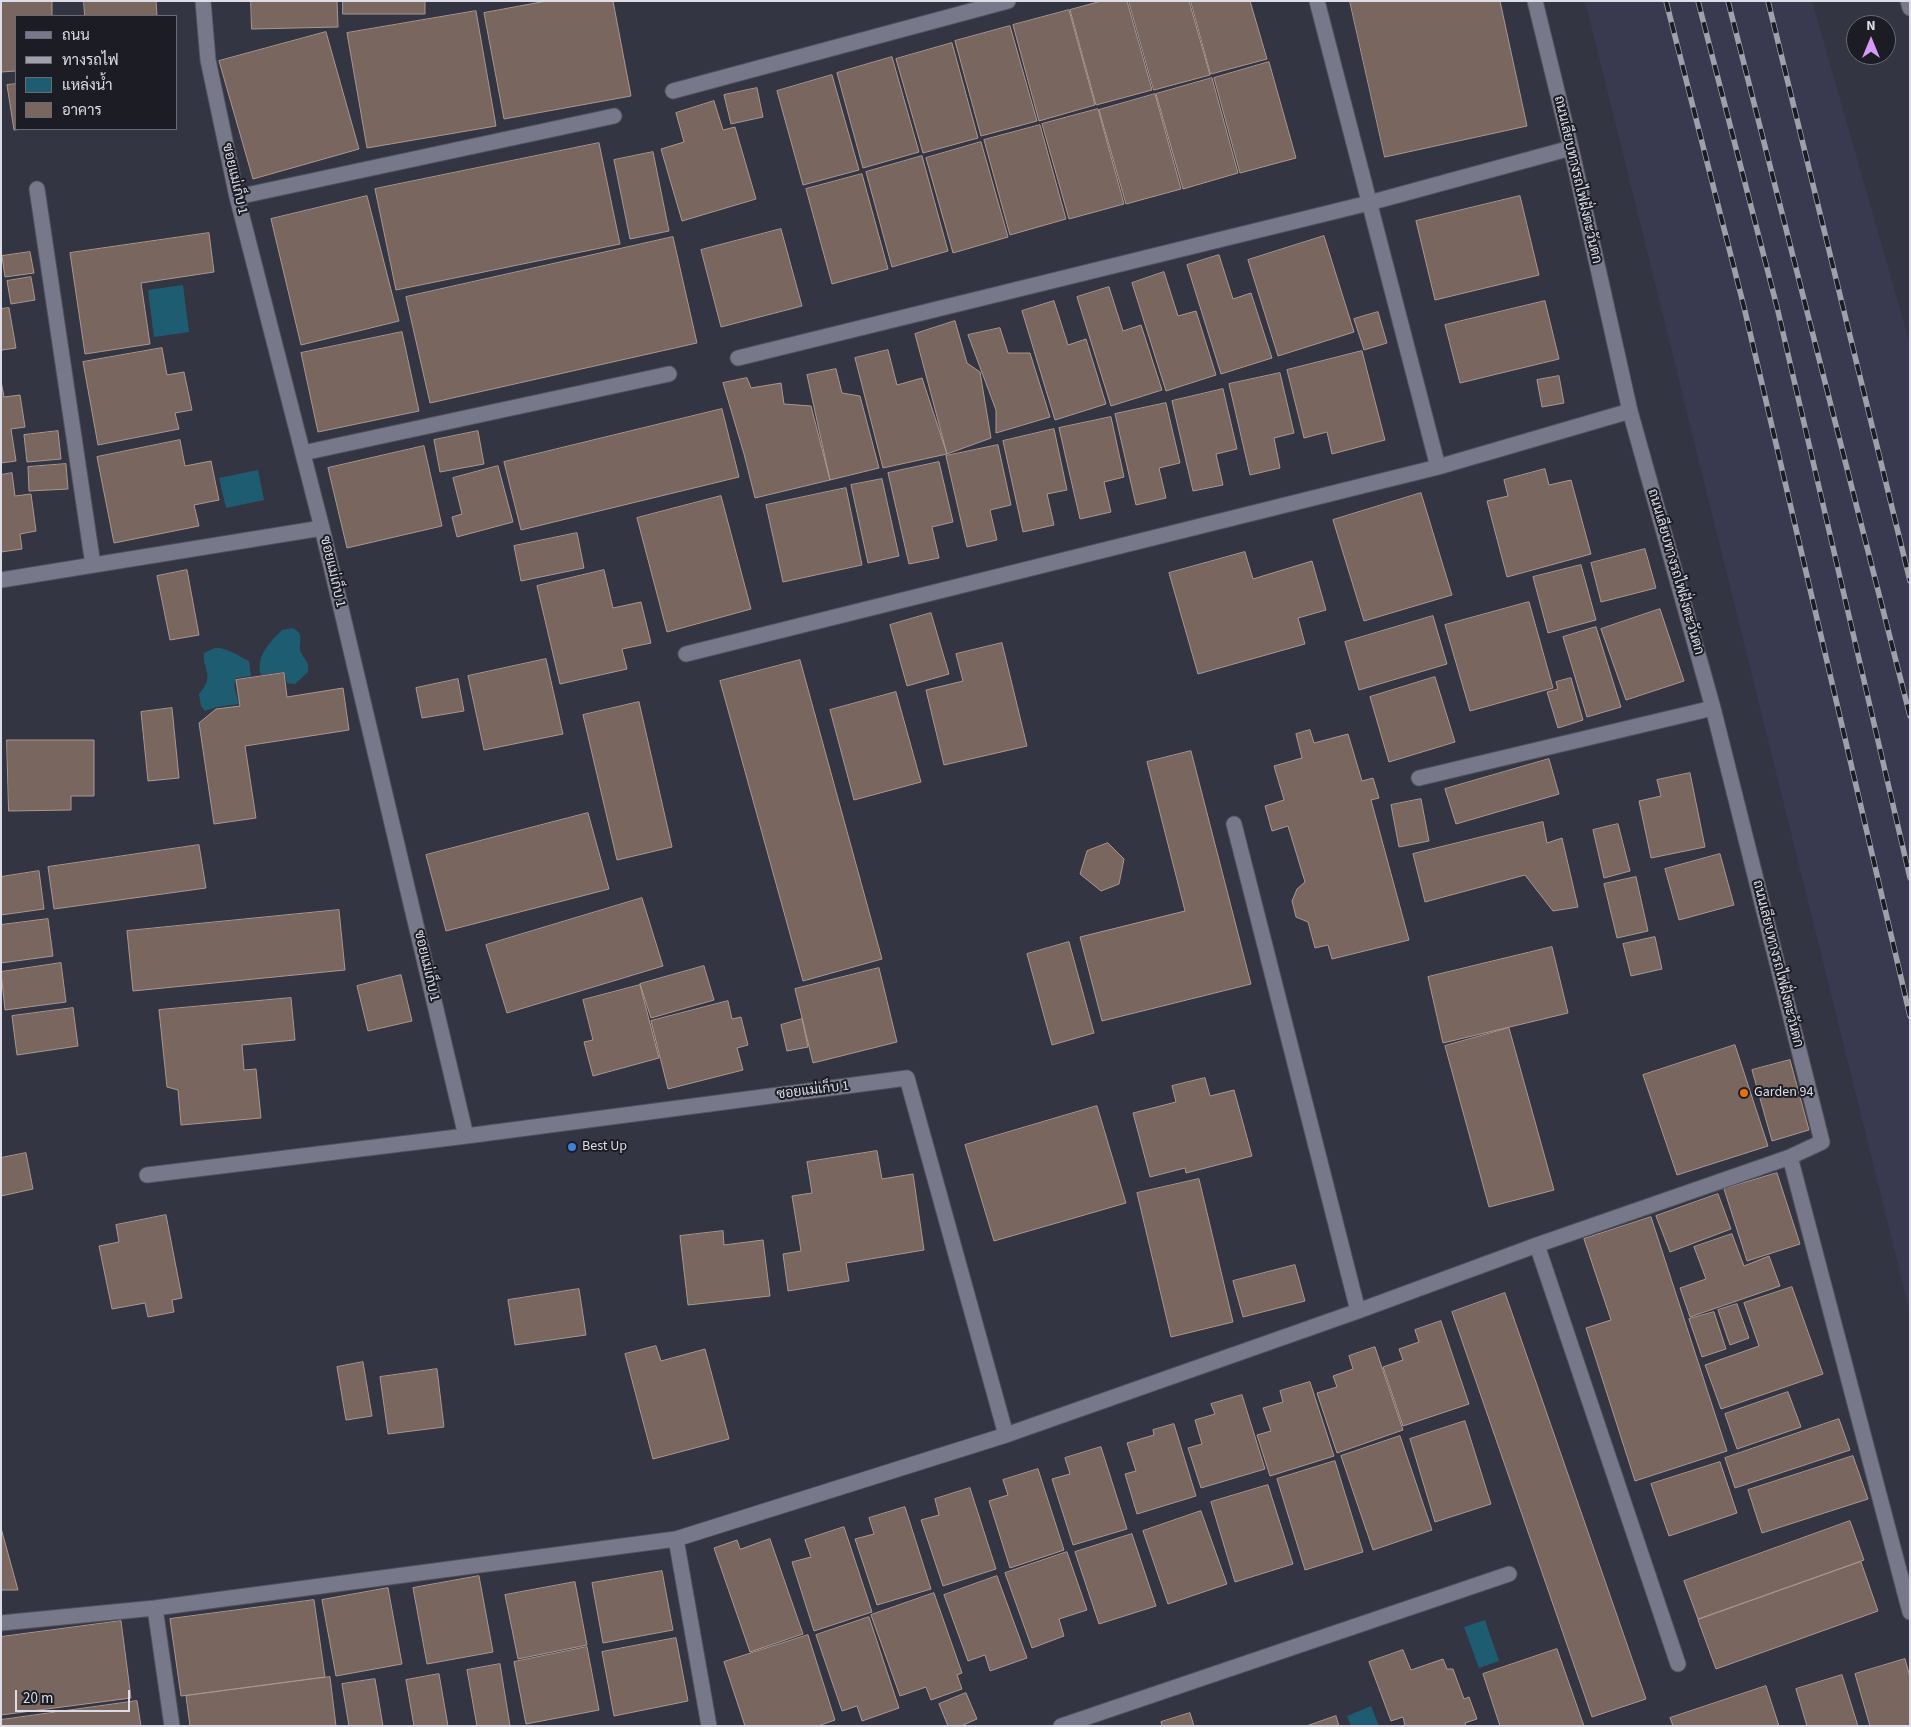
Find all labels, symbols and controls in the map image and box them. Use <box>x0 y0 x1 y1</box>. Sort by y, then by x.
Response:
legend <box>15 15 178 130</box>
north arrow <box>1846 15 1896 65</box>
text: N <box>1866 16 1876 36</box>
text: ถนน <box>62 25 90 46</box>
text: ทางรถไฟ <box>62 50 119 71</box>
text: แหล่งน้ำ <box>62 75 113 96</box>
street label: ถนนเลียบทางรถไฟฝั่งตะวันตก <box>1549 94 1605 266</box>
text: อาคาร <box>62 100 102 121</box>
street label: ซอยแม่เก็บ 1 <box>218 142 250 216</box>
street label: ถนนเลียบทางรถไฟฝั่งตะวันตก <box>1643 487 1707 657</box>
street label: ซอยแม่เก็บ 1 <box>316 535 348 609</box>
street label: ถนนเลียบทางรถไฟฝั่งตะวันตก <box>1748 879 1806 1049</box>
street label: ซอยแม่เก็บ 1 <box>410 929 442 1003</box>
street label: ซอยแม่เก็บ 1 <box>776 1078 850 1104</box>
place label: Garden 94 <box>1754 1085 1813 1101</box>
marker: Garden 94 <box>1738 1087 1750 1099</box>
place label: Best Up <box>582 1139 627 1155</box>
marker: Best Up <box>566 1141 578 1153</box>
scale bar <box>18 1680 132 1712</box>
text: 20 m <box>23 1688 53 1709</box>

